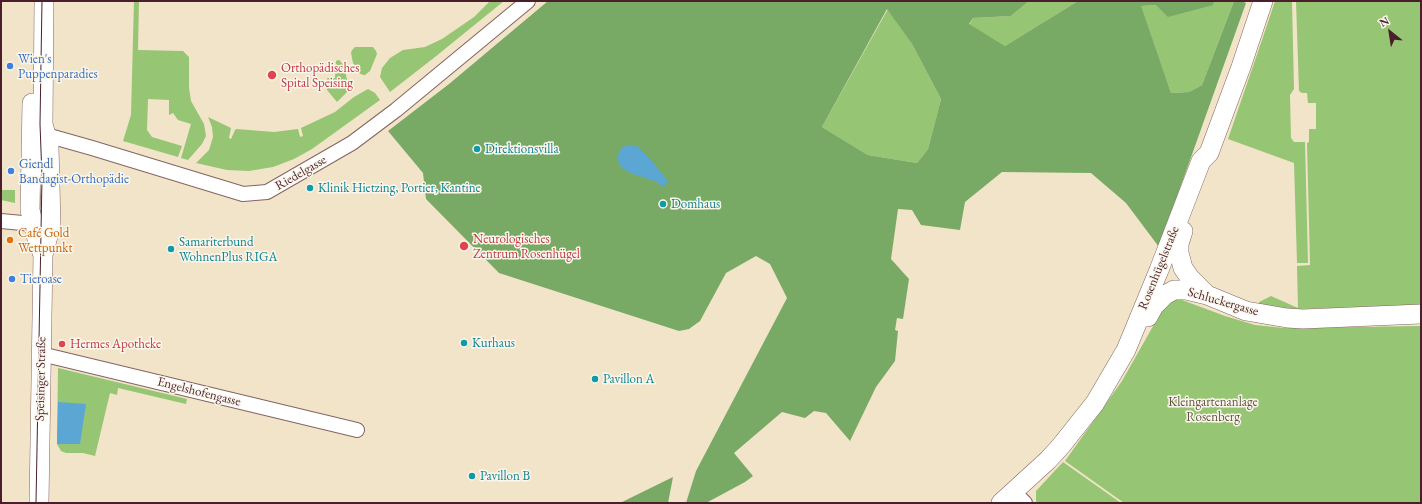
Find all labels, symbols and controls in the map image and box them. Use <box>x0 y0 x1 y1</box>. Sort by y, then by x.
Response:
north arrow <box>1370 12 1410 52</box>
text: N <box>1377 13 1391 30</box>
place label: Wien's Puppenparadies <box>18 51 98 82</box>
place label: Orthopädisches Spital Speising <box>281 60 359 91</box>
marker: Wien's Puppenparadies <box>5 61 15 71</box>
marker: Orthopädisches Spital Speising <box>266 69 278 81</box>
place label: Direktionsvilla <box>485 141 559 157</box>
marker: Direktionsvilla <box>472 144 482 154</box>
street label: Riedelgasse <box>273 152 329 194</box>
place label: Giendl Bandagist-Orthopädie <box>19 156 129 187</box>
marker: Giendl Bandagist-Orthopädie <box>6 166 16 176</box>
place label: Klinik Hietzing, Portier, Kantine <box>318 180 481 196</box>
marker: Klinik Hietzing, Portier, Kantine <box>305 183 315 193</box>
place label: Domhaus <box>671 196 720 212</box>
marker: Domhaus <box>658 199 668 209</box>
street label: Rosenhügelstraße <box>1135 224 1183 312</box>
place label: Café Gold Wettpunkt <box>18 225 72 256</box>
place label: Neurologisches Zentrum Rosenhügel <box>473 231 580 262</box>
place label: Samariterbund WohnenPlus RIGA <box>179 234 277 265</box>
marker: Café Gold Wettpunkt <box>5 235 15 245</box>
marker: Neurologisches Zentrum Rosenhügel <box>458 240 470 252</box>
marker: Samariterbund WohnenPlus RIGA <box>166 244 176 254</box>
place label: Tieroase <box>20 271 62 287</box>
marker: Tieroase <box>7 274 17 284</box>
street label: Schluckergasse <box>1186 284 1260 320</box>
place label: Kurhaus <box>472 335 515 351</box>
place label: Hermes Apotheke <box>70 336 161 352</box>
street label: Speisinger Straße <box>32 337 50 421</box>
marker: Kurhaus <box>459 338 469 348</box>
marker: Hermes Apotheke <box>57 339 67 349</box>
place label: Pavillon A <box>603 371 654 387</box>
street label: Engelshofengasse <box>156 374 242 410</box>
marker: Pavillon A <box>590 374 600 384</box>
park label: Kleingartenanlage Rosenberg <box>1168 394 1258 425</box>
place label: Pavillon B <box>480 468 530 484</box>
marker: Pavillon B <box>467 471 477 481</box>

